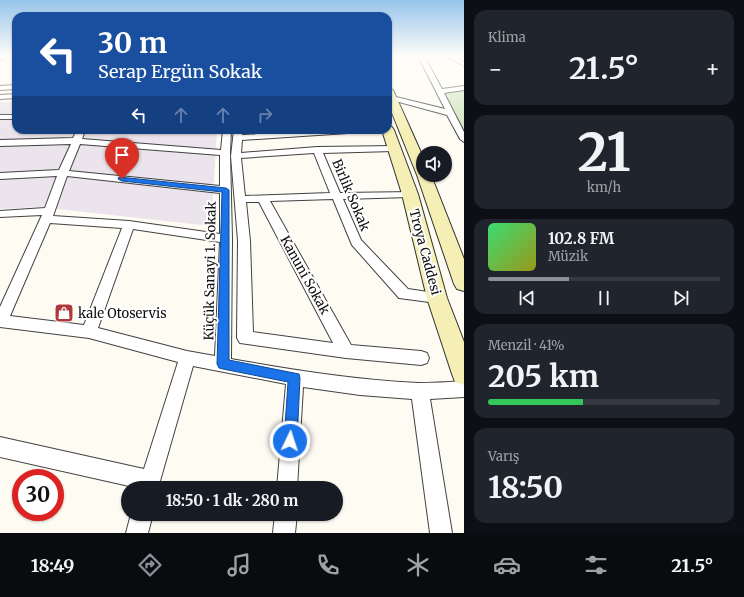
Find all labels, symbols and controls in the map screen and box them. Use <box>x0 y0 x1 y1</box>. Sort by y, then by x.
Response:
text: 30 m <box>98 25 167 61</box>
icon: left <box>32 28 84 80</box>
text: Klima <box>488 29 526 46</box>
text: 21.5° <box>569 49 639 87</box>
text: − <box>488 55 503 83</box>
text: + <box>705 55 720 83</box>
text: Serap Ergün Sokak <box>98 60 262 83</box>
icon: left <box>128 104 150 126</box>
icon: ahead <box>170 104 192 126</box>
icon: ahead <box>212 104 234 126</box>
icon: right <box>254 104 276 126</box>
text: 21 <box>577 120 631 185</box>
pin <box>105 138 139 179</box>
icon: arrive <box>111 144 133 166</box>
map controls <box>416 146 452 182</box>
button: sound <box>416 146 452 182</box>
street label: Birlik Sokak <box>328 156 374 234</box>
text: km/h <box>587 179 621 196</box>
street label: Küçük Sanayi 1. Sokak <box>200 201 220 341</box>
street label: Troya Caddesi <box>405 207 445 297</box>
text: 102.8 FM <box>548 229 614 248</box>
street label: Kanuni Sokak <box>276 233 334 318</box>
text: Müzik <box>548 248 588 265</box>
icon: previous <box>516 287 538 309</box>
icon: pause <box>593 287 615 309</box>
icon: next <box>670 287 692 309</box>
shop icon: kale Otoservis <box>53 302 75 324</box>
place label: kale Otoservis <box>78 305 167 322</box>
text: Menzil · 41% <box>488 337 565 354</box>
text: 205 km <box>488 357 599 395</box>
position arrow <box>269 420 311 462</box>
text: Varış <box>488 448 519 465</box>
text: 18:50 <box>488 468 563 506</box>
speed limit sign: 30 <box>12 469 64 521</box>
text: 18:50 · 1 dk · 280 m <box>166 491 298 510</box>
icon: directions <box>136 551 164 579</box>
icon: music <box>225 551 253 579</box>
icon: phone <box>314 551 342 579</box>
icon: climate <box>404 551 432 579</box>
icon: car <box>493 551 521 579</box>
icon: filters <box>582 551 610 579</box>
text: 18:49 <box>31 554 74 577</box>
text: 21.5° <box>671 554 713 577</box>

